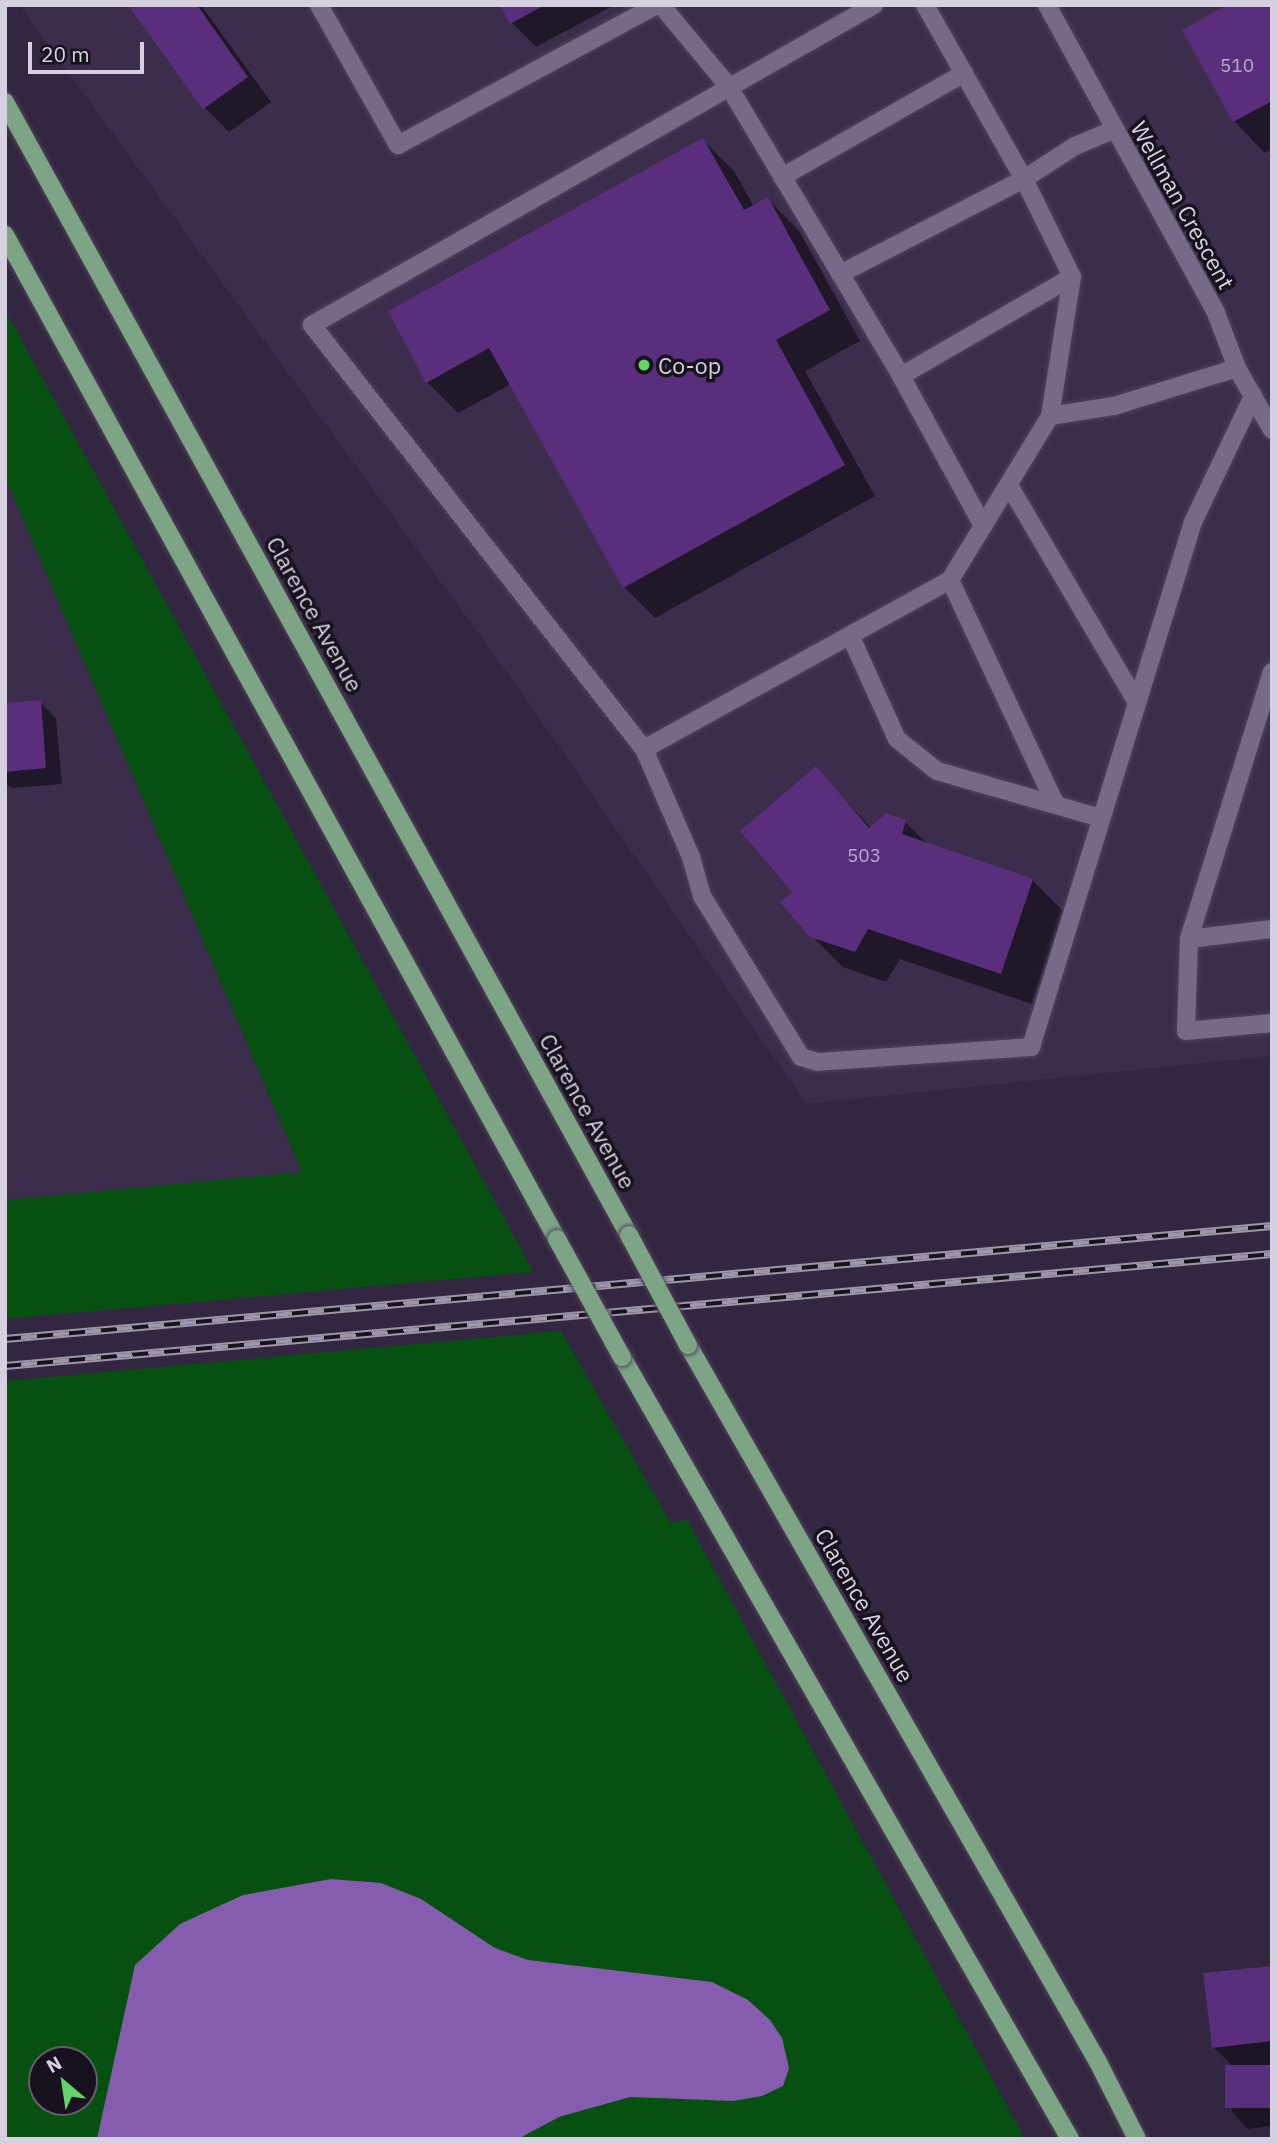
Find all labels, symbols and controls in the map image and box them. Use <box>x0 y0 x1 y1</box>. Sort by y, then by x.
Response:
scale bar <box>32 28 147 72</box>
text: 20 m <box>41 40 90 68</box>
house number: 510 <box>1220 55 1254 77</box>
street label: Wellman Crescent <box>1125 116 1241 294</box>
place label: Co-op <box>658 351 721 379</box>
marker: Co-op <box>636 357 652 373</box>
street label: Clarence Avenue <box>261 532 369 696</box>
house number: 503 <box>847 845 881 867</box>
street label: Clarence Avenue <box>534 1029 642 1193</box>
street label: Clarence Avenue <box>810 1523 920 1687</box>
north arrow <box>28 2046 98 2116</box>
text: N <box>42 2051 66 2078</box>

